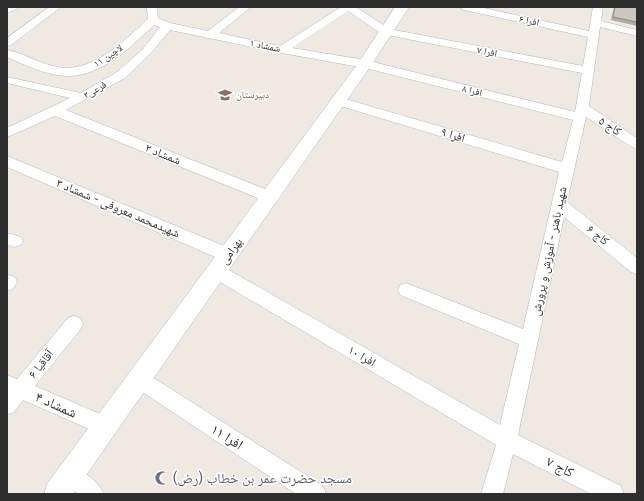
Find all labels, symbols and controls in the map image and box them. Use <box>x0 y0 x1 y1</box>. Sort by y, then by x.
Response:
street label: افرا ۶ <box>518 13 540 29</box>
street label: شمشاد ۱ <box>249 37 282 55</box>
street label: لاچین ۱۱ <box>91 42 125 70</box>
street label: افرا ۷ <box>476 44 498 60</box>
street label: فرعی۲ <box>81 79 109 101</box>
street label: افرا ۸ <box>461 83 483 99</box>
school or university icon: دبیرستان <box>217 87 233 103</box>
place label: دبیرستان <box>236 89 269 101</box>
street label: کاج ۵ <box>596 114 624 138</box>
street label: افرا ۹ <box>439 125 467 145</box>
street label: شمشاد ۲ <box>143 141 183 168</box>
street label: شهیدمحمد معروفی - شمشاد ۳ <box>54 176 182 241</box>
street label: شهید باهنر - آموزش و پرورش <box>528 185 570 317</box>
street label: کاج ۶ <box>584 222 612 248</box>
street label: بهرامی <box>217 235 246 267</box>
street label: افرا ۱۰ <box>346 343 378 370</box>
street label: آقاقیا ۶ <box>26 346 57 381</box>
street label: شمشاد ۴ <box>33 388 79 422</box>
street label: افرا ۱۱ <box>208 420 246 454</box>
street label: کاج ۷ <box>543 453 577 482</box>
mosque icon: مسجد حضرت عمر بن خطاب (رض) <box>154 470 170 486</box>
place label: مسجد حضرت عمر بن خطاب (رض) <box>173 470 352 487</box>

